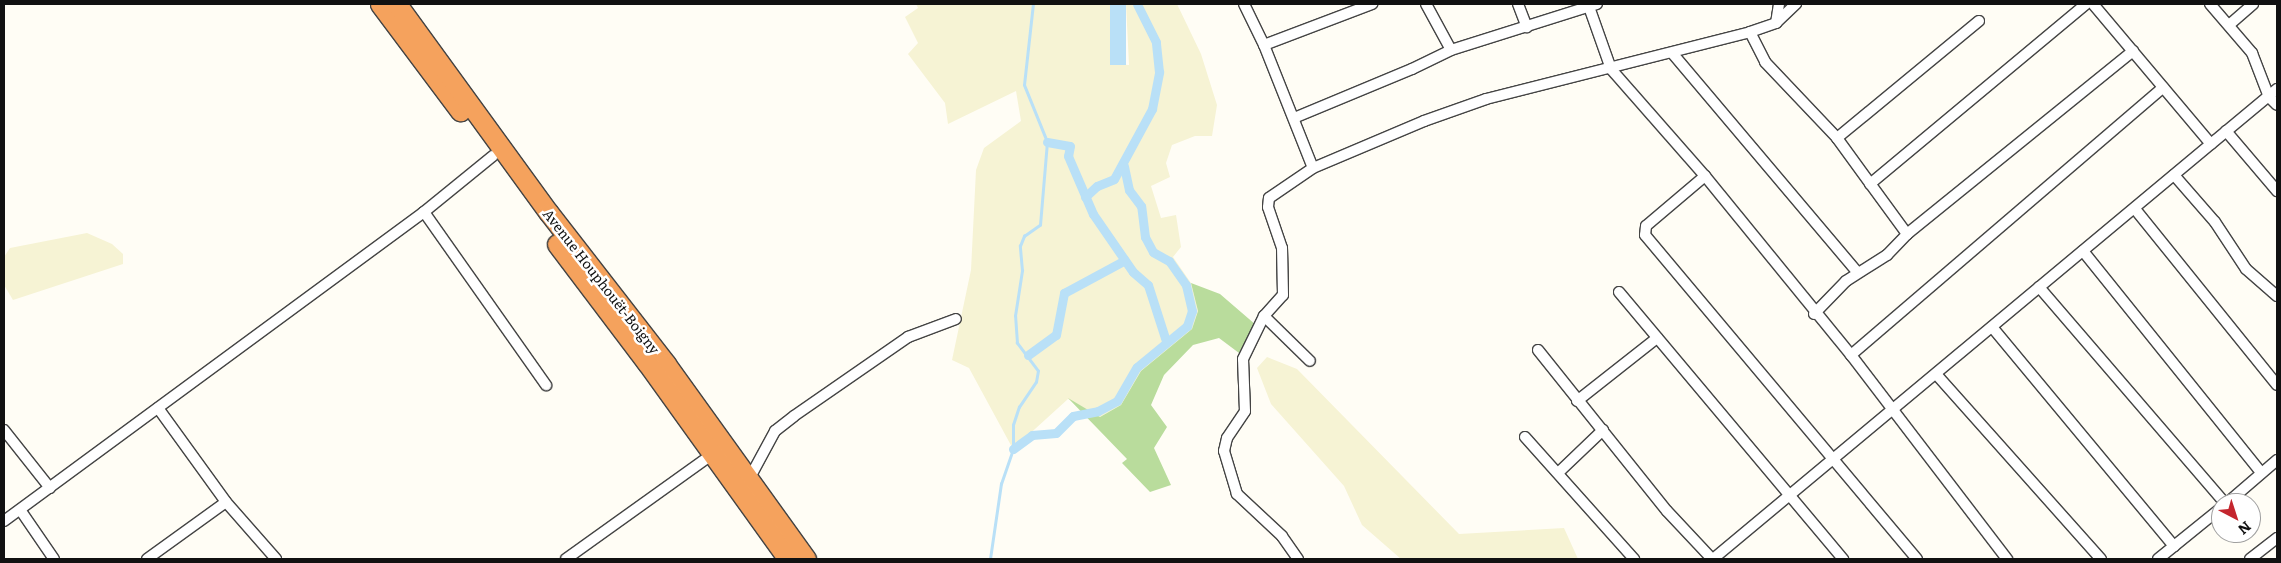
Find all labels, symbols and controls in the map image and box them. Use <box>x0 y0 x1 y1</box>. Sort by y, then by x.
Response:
street label: Avenue Houphouët-Boigny <box>540 205 664 357</box>
north arrow <box>2211 493 2261 543</box>
text: N <box>2234 517 2256 540</box>

